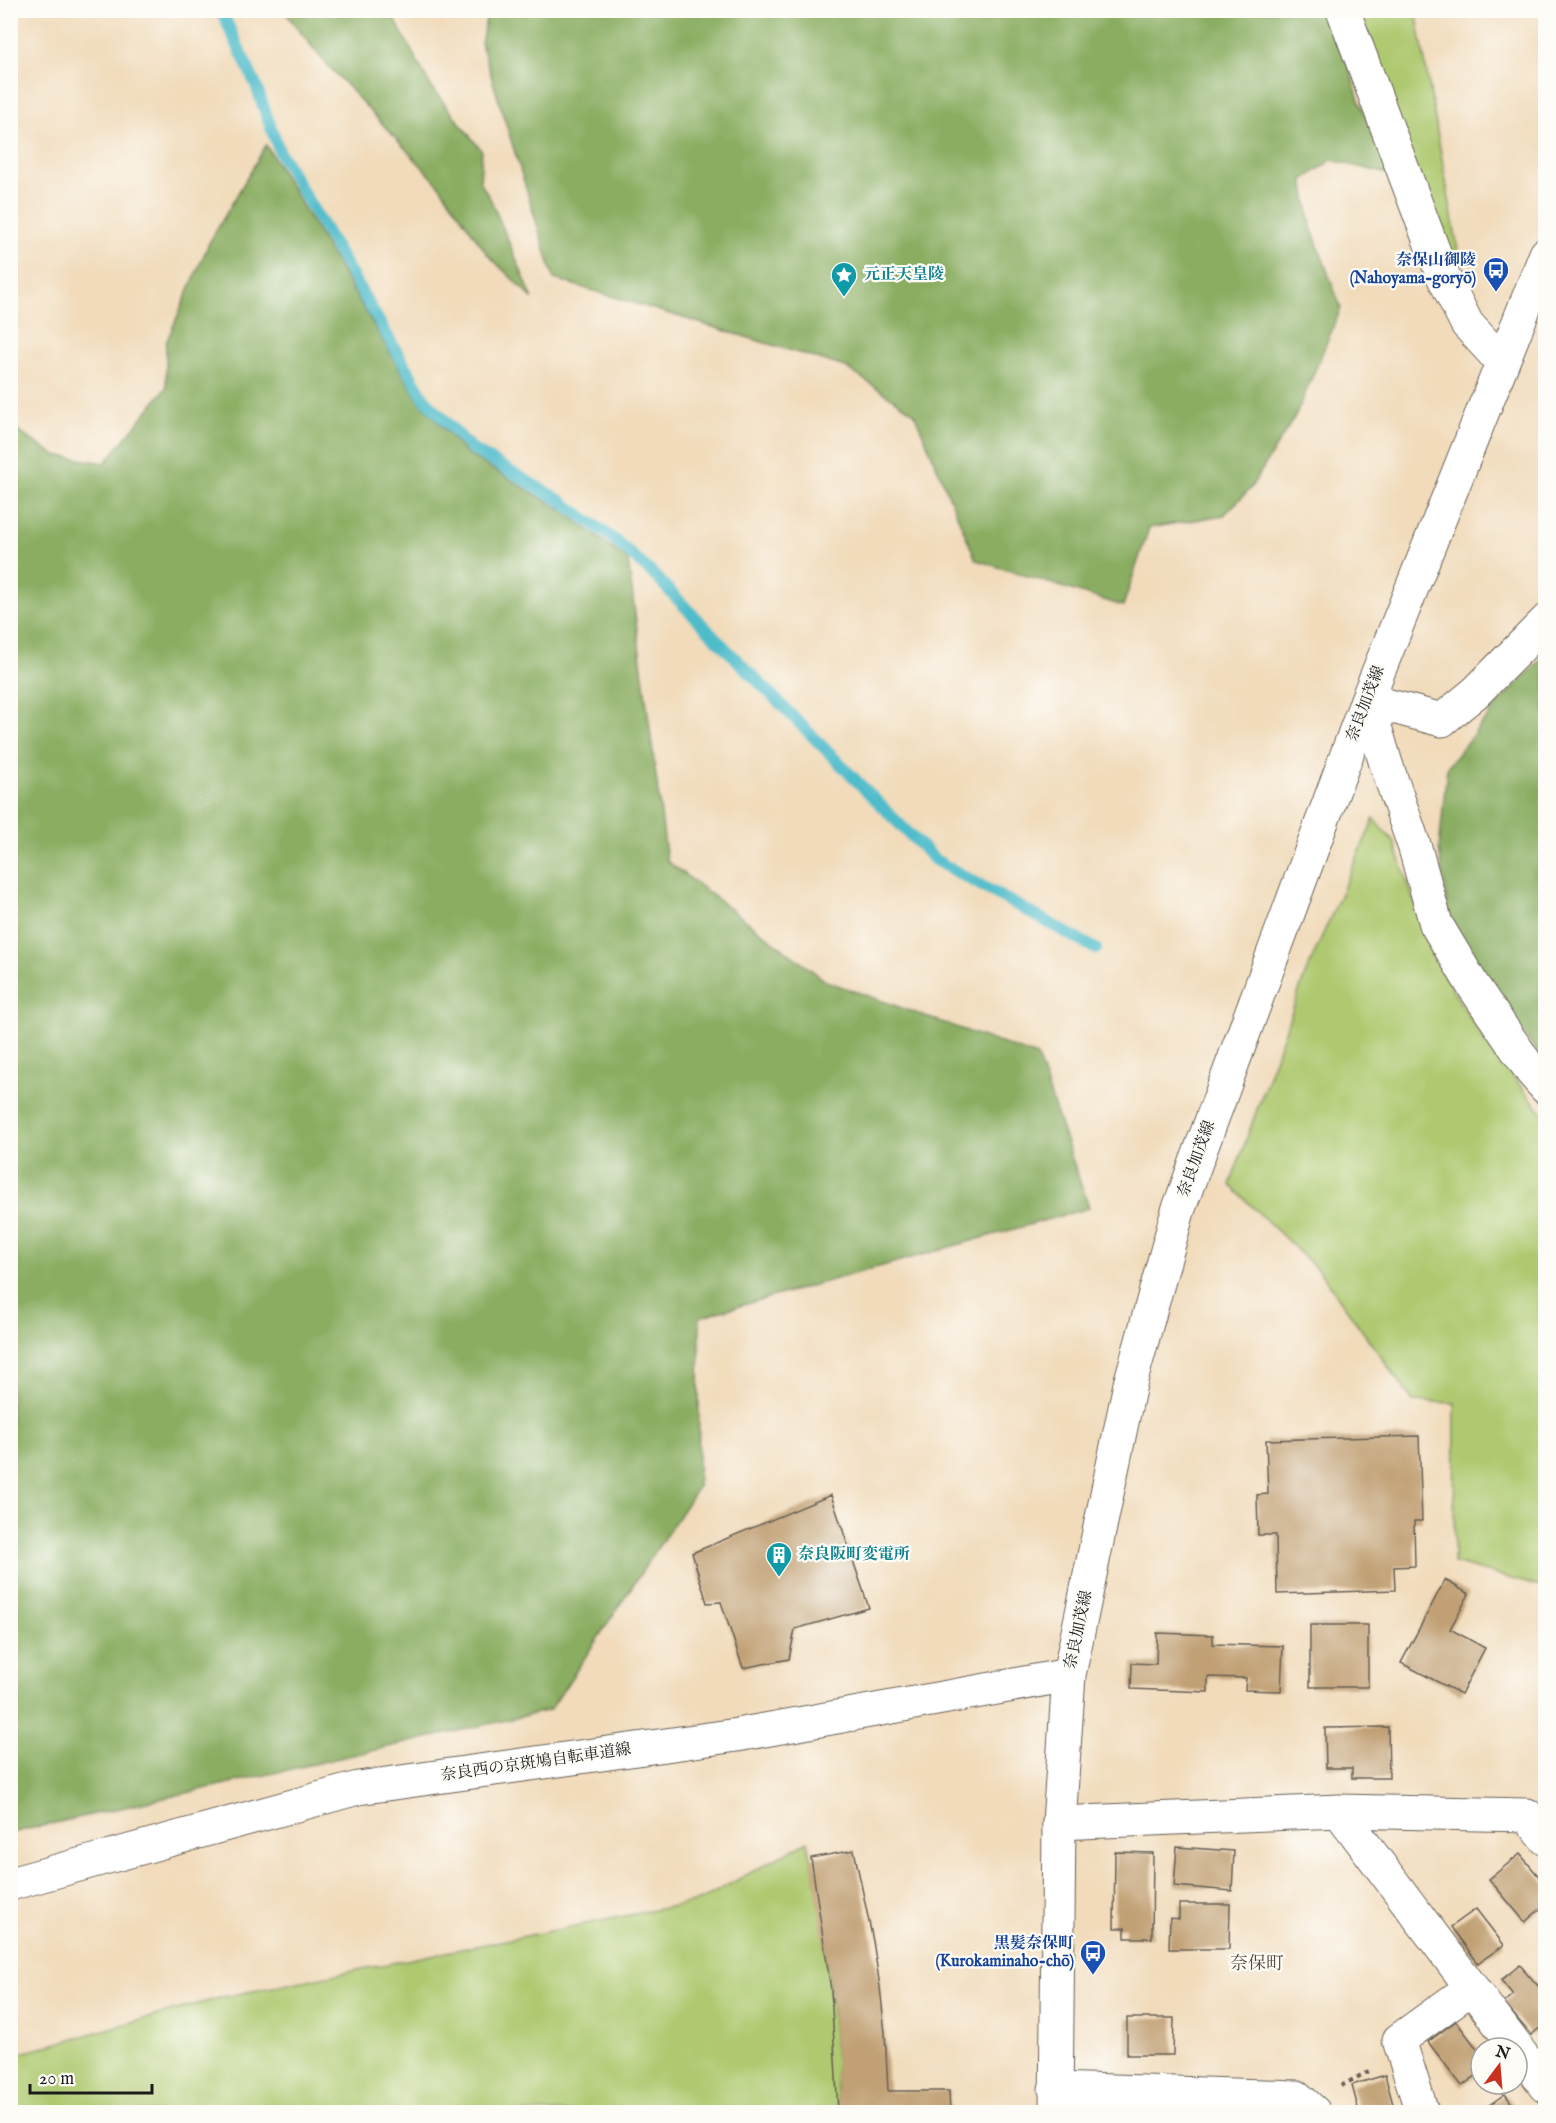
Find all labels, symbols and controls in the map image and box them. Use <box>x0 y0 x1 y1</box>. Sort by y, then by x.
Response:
place label: 奈保山御陵 (Nahoyama-goryō) <box>1350 251 1476 289</box>
bus stop icon: 奈保山御陵 (Nahoyama-goryō) <box>1481 255 1511 293</box>
place icon: 元正天皇陵 <box>829 260 859 298</box>
place label: 元正天皇陵 <box>864 265 944 285</box>
street label: 奈良加茂線 <box>1342 663 1390 745</box>
street label: 奈良加茂線 <box>1174 1118 1220 1200</box>
building icon: 奈良阪町変電所 <box>764 1540 794 1578</box>
place label: 奈良阪町変電所 <box>798 1545 910 1565</box>
street label: 奈良加茂線 <box>1061 1589 1097 1671</box>
street label: 奈良西の京斑鳩自転車道線 <box>440 1740 632 1786</box>
place label: 黒髪奈保町 (Kurokaminaho-chō) <box>936 1934 1074 1972</box>
bus stop icon: 黒髪奈保町 (Kurokaminaho-chō) <box>1078 1938 1108 1976</box>
district label: 奈保町 <box>1230 1953 1284 1976</box>
north arrow <box>1469 2036 1529 2096</box>
text: N <box>1492 2042 1512 2065</box>
scale bar <box>30 2057 152 2095</box>
text: 20 m <box>39 2068 74 2091</box>

